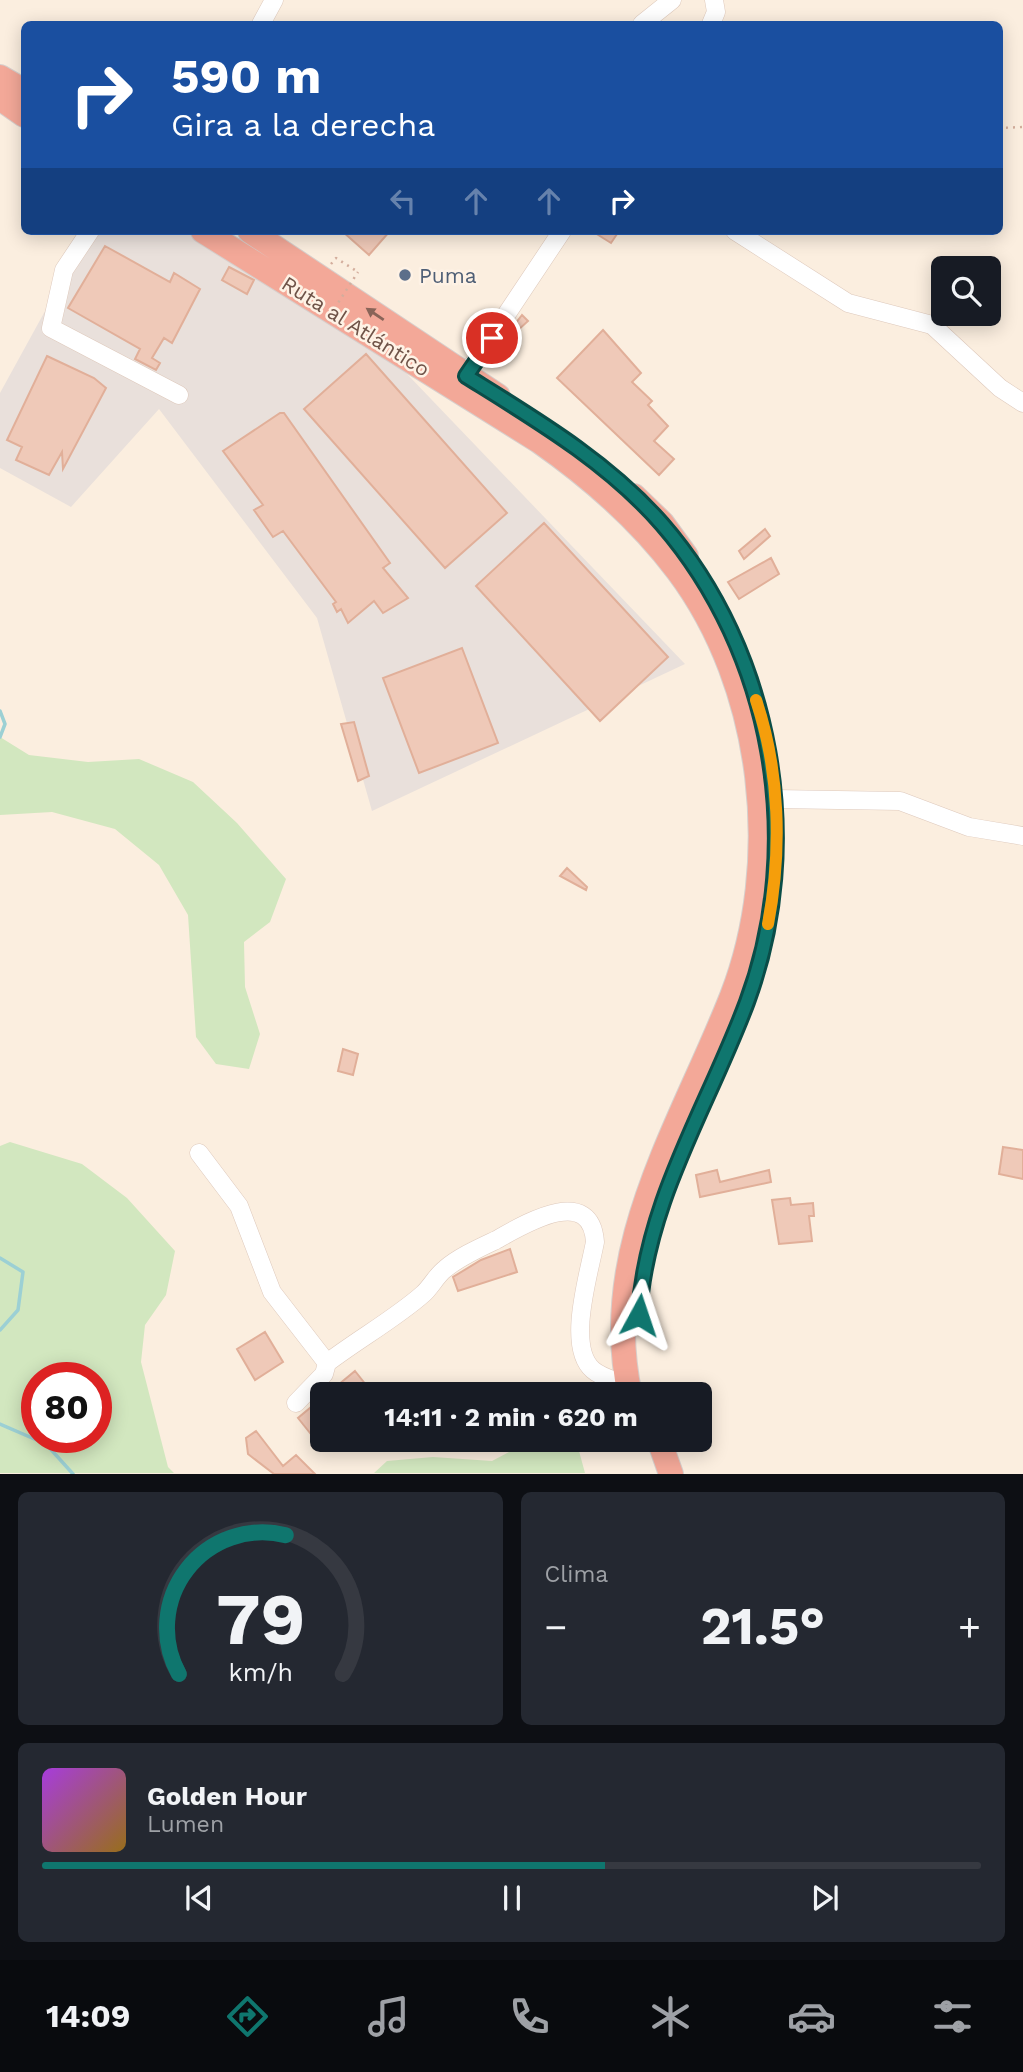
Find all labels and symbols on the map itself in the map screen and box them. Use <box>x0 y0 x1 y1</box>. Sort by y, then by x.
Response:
place label: Puma <box>419 263 477 288</box>
marker: Puma <box>397 267 413 283</box>
street label: Ruta al Atlántico <box>277 270 435 382</box>
one-way arrow <box>366 307 384 321</box>
pin <box>462 308 522 368</box>
position arrow <box>602 1278 676 1352</box>
speed limit sign: 80 <box>21 1362 112 1453</box>

